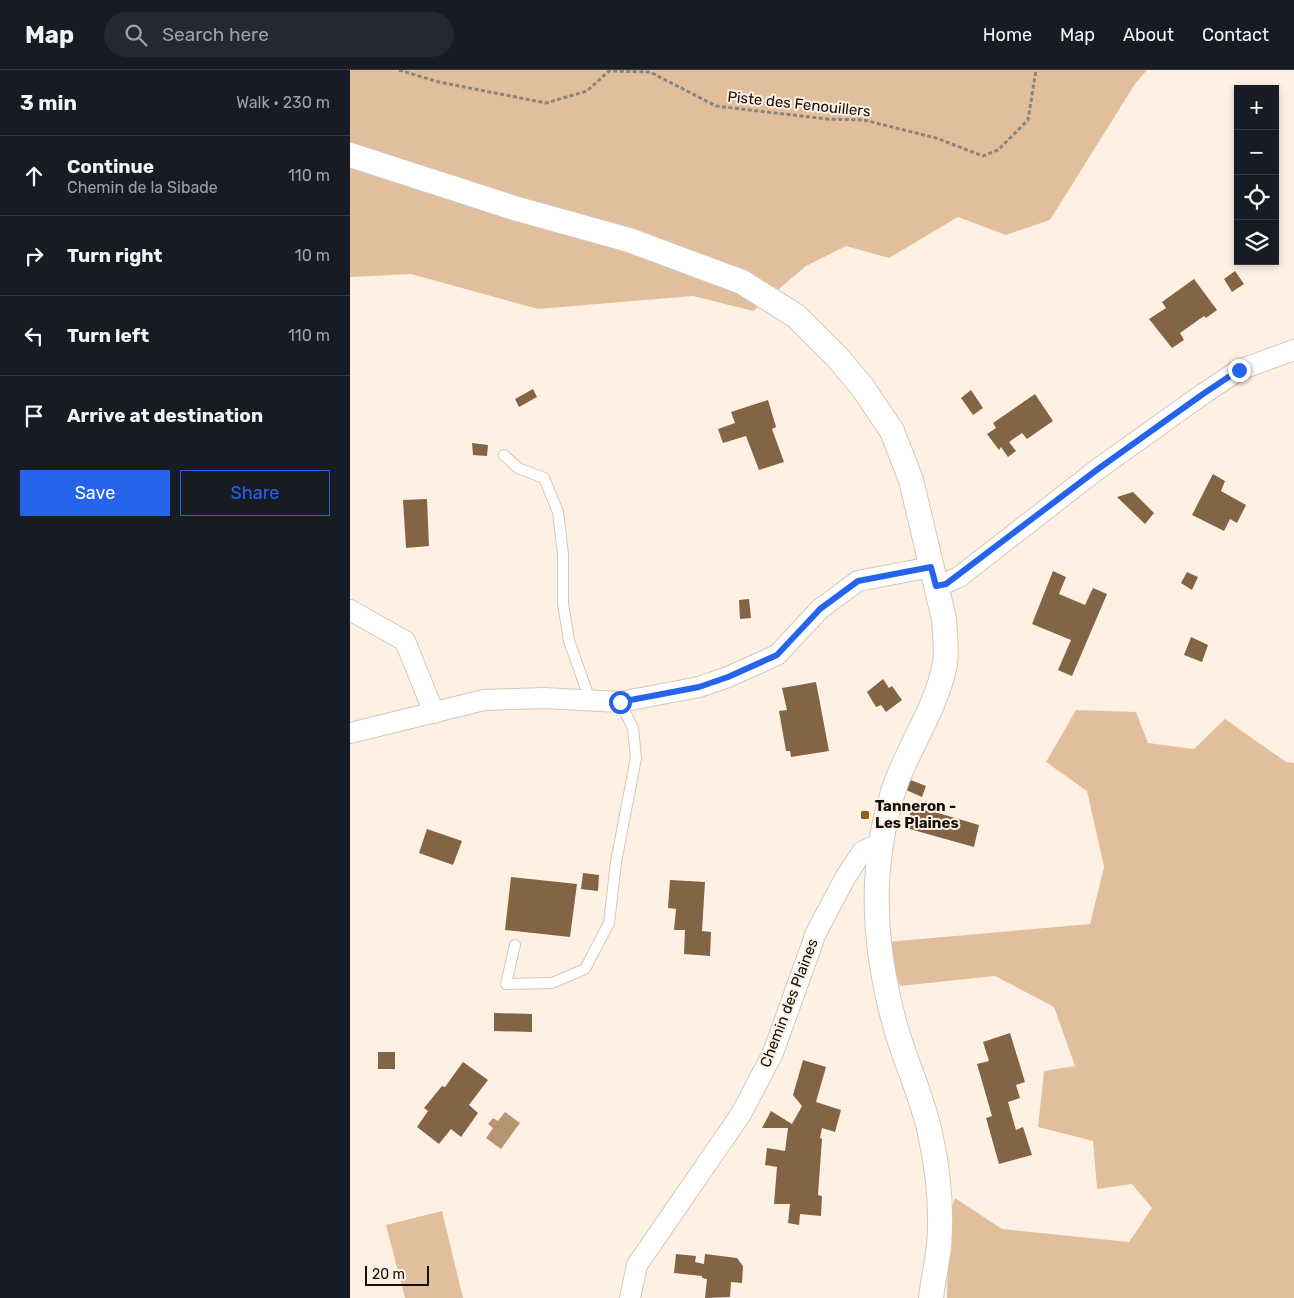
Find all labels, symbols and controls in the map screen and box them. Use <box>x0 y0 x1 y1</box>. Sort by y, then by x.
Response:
search box <box>104 12 454 57</box>
text: Map <box>25 21 74 49</box>
icon: search <box>122 21 150 49</box>
text: Search here <box>162 23 269 46</box>
text: Home <box>983 24 1032 46</box>
text: Map <box>1060 24 1095 46</box>
text: About <box>1123 24 1174 46</box>
text: Contact <box>1202 24 1269 46</box>
map controls <box>1234 85 1279 265</box>
button: + <box>1234 85 1279 130</box>
street label: Piste des Fenouillers <box>727 88 872 121</box>
text: 3 min <box>20 90 77 115</box>
text: Walk · 230 m <box>236 93 330 112</box>
button: − <box>1234 130 1279 175</box>
text: Continue <box>67 155 154 178</box>
icon: ahead <box>20 162 48 190</box>
text: 110 m <box>288 166 330 185</box>
button: locate <box>1234 175 1279 220</box>
text: Chemin de la Sibade <box>67 178 218 197</box>
button: layers <box>1234 220 1279 265</box>
icon: right <box>20 242 48 270</box>
text: Turn right <box>67 244 162 267</box>
text: 10 m <box>295 246 330 265</box>
icon: left <box>20 322 48 350</box>
text: Turn left <box>67 324 149 347</box>
text: 110 m <box>288 326 330 345</box>
route end <box>1228 359 1251 382</box>
icon: arrive <box>20 402 48 430</box>
text: Arrive at destination <box>67 404 263 427</box>
button: Save <box>20 470 170 516</box>
button: Share <box>180 470 330 516</box>
route start <box>609 691 632 714</box>
place label: Tanneron - Les Plaines <box>875 797 959 832</box>
marker: Tanneron - Les Plaines <box>859 809 871 821</box>
street label: Chemin des Plaines <box>756 936 822 1070</box>
scale bar <box>365 1263 429 1286</box>
text: 20 m <box>372 1266 405 1283</box>

